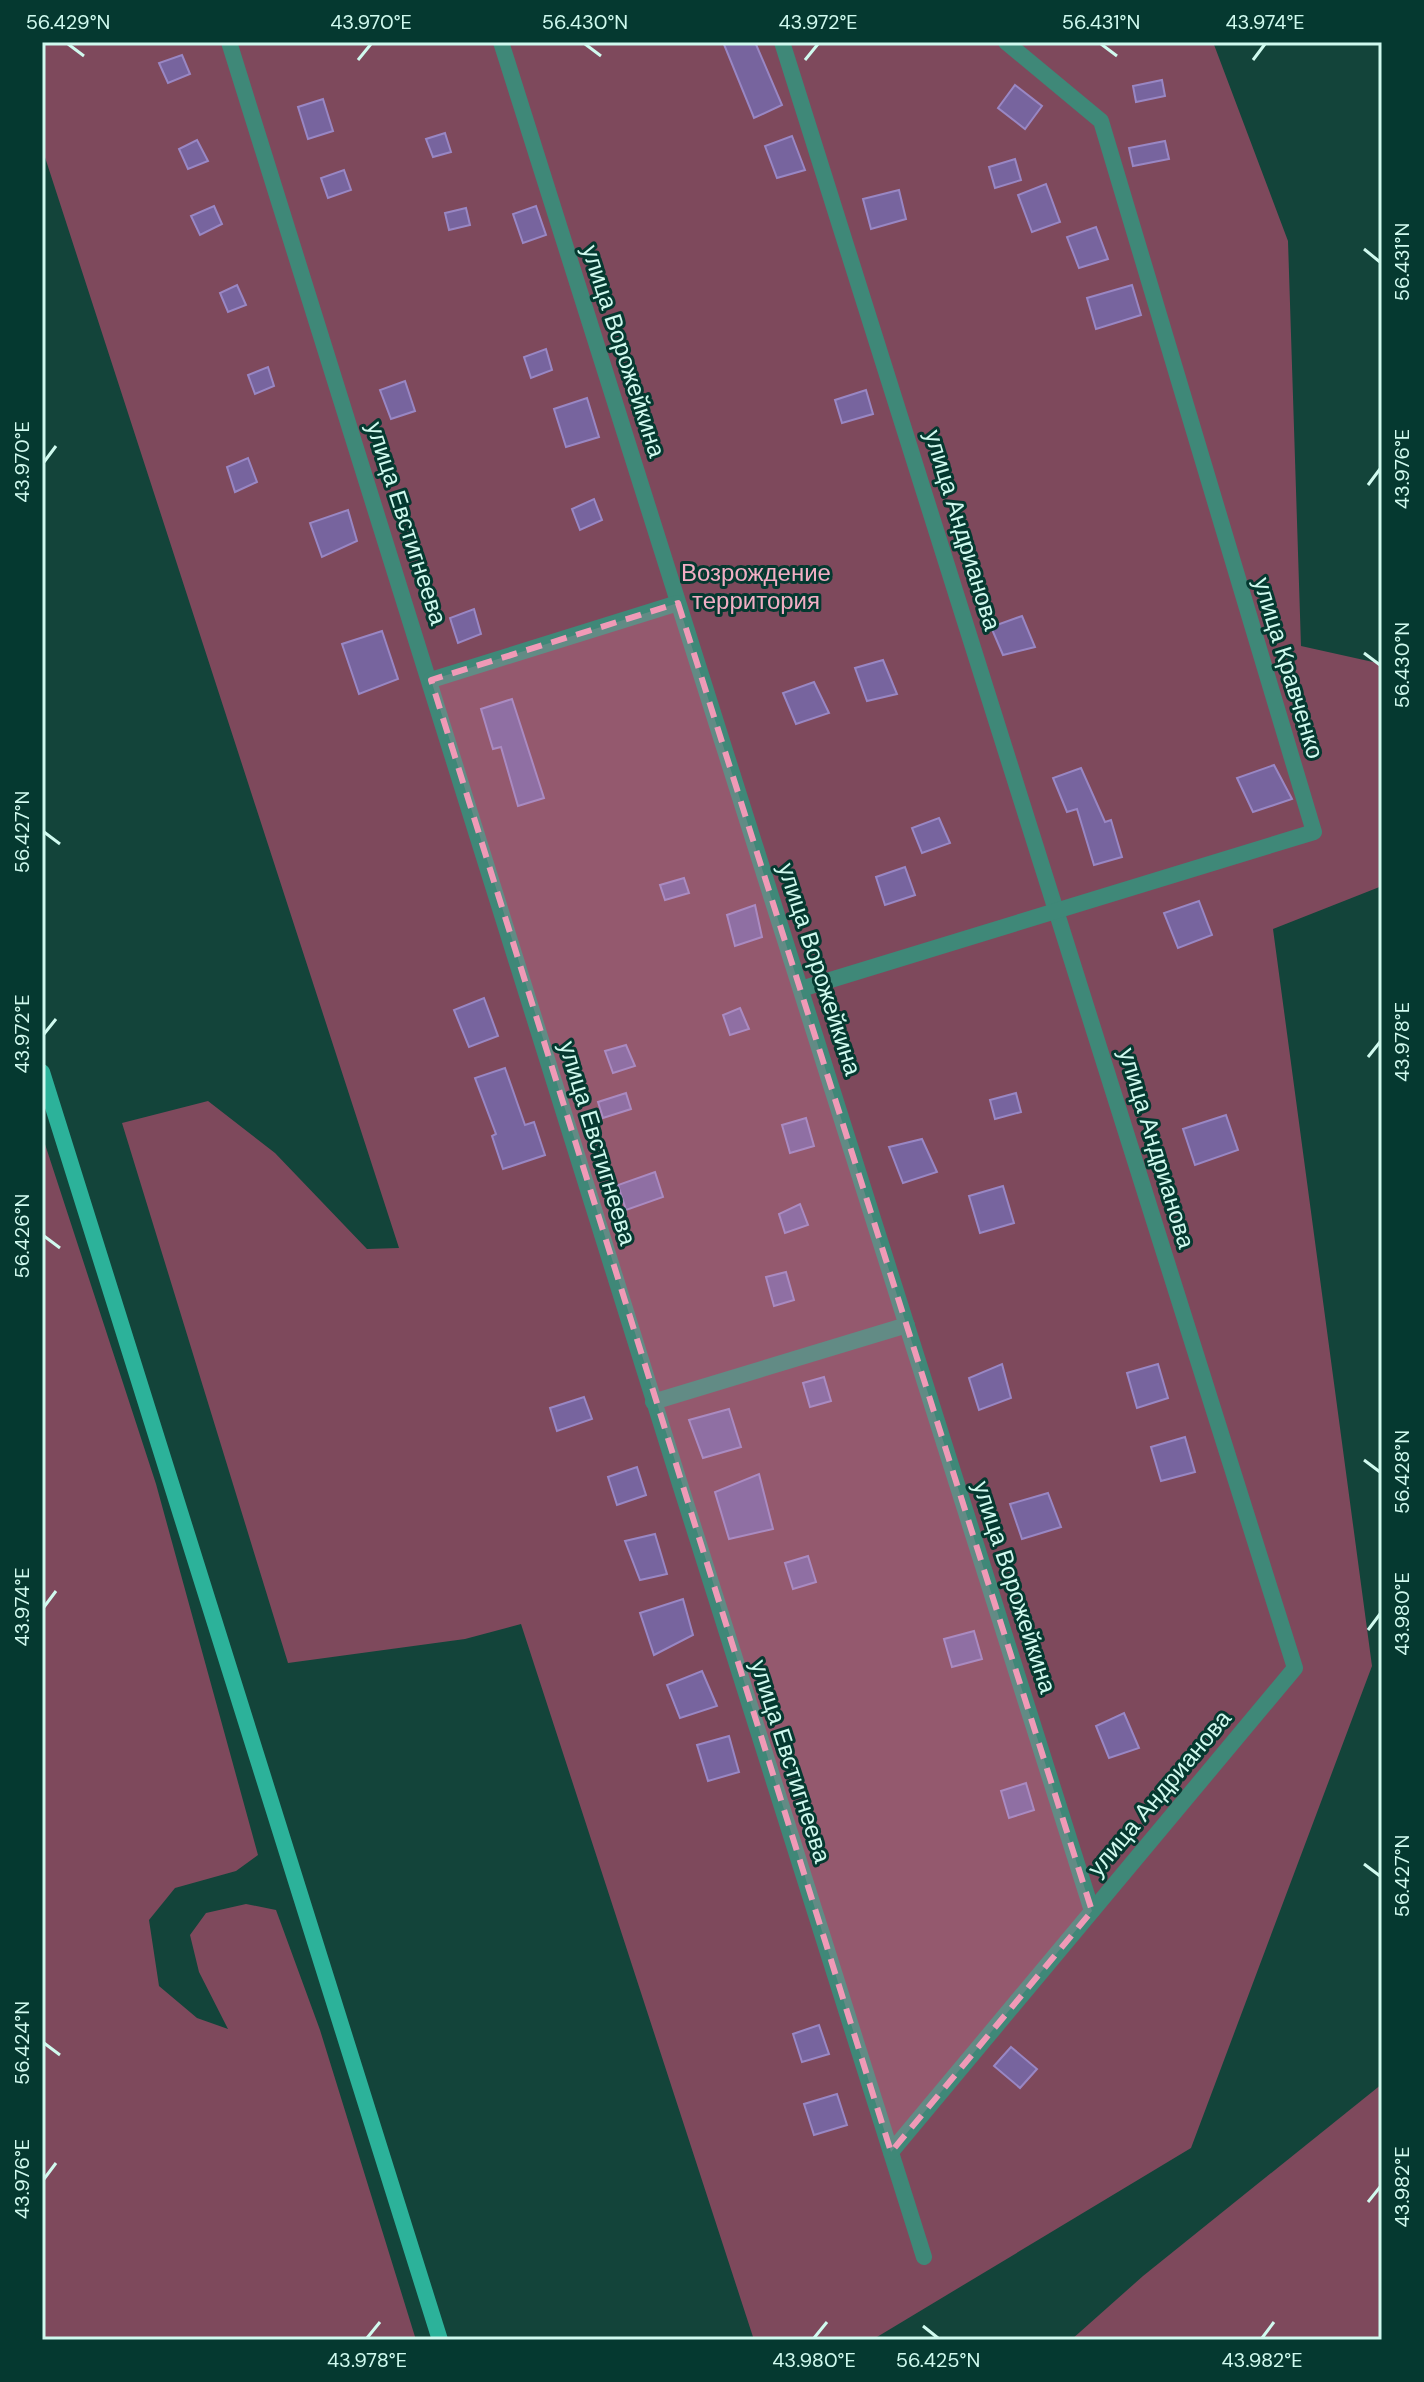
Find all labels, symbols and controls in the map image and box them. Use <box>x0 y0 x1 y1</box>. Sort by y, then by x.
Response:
text: 56.429°N <box>26 9 110 35</box>
text: 43.970°E <box>330 9 412 35</box>
text: 56.430°N <box>542 9 628 35</box>
text: 43.972°E <box>778 9 858 35</box>
text: 56.431°N <box>1062 9 1140 35</box>
text: 43.974°E <box>1225 9 1305 35</box>
text: 56.431°N <box>1389 223 1415 301</box>
street label: улица Ворожейкина <box>575 241 673 462</box>
street label: улица Евстигнеева <box>360 418 455 629</box>
text: 43.970°E <box>9 421 35 503</box>
street label: улица Андрианова <box>918 426 1008 635</box>
text: 43.976°E <box>1389 429 1415 509</box>
park label: Возрождение территория <box>681 557 831 616</box>
street label: улица Кравченко <box>1247 574 1331 762</box>
text: 56.430°N <box>1389 622 1415 708</box>
text: 56.427°N <box>9 791 35 873</box>
street label: улица Ворожейкина <box>771 859 869 1080</box>
text: 43.972°E <box>9 994 35 1074</box>
text: 43.978°E <box>1389 1002 1415 1082</box>
street label: улица Евстигнеева <box>552 1037 644 1249</box>
street label: улица Андрианова <box>1112 1044 1202 1253</box>
text: 56.426°N <box>9 1194 35 1278</box>
text: 56.428°N <box>1389 1430 1415 1514</box>
street label: улица Ворожейкина <box>966 1477 1064 1698</box>
text: 43.974°E <box>9 1567 35 1647</box>
text: 43.980°E <box>1389 1572 1415 1656</box>
street label: улица Евстигнеева <box>744 1656 839 1867</box>
street label: улица Андрианова <box>1080 1703 1238 1883</box>
text: 56.427°N <box>1389 1835 1415 1917</box>
text: 56.424°N <box>9 2001 35 2085</box>
text: 43.976°E <box>9 2139 35 2219</box>
text: 43.982°E <box>1389 2146 1415 2228</box>
text: 43.978°E <box>327 2347 407 2373</box>
text: 43.980°E <box>772 2347 856 2373</box>
text: 56.425°N <box>896 2347 980 2373</box>
text: 43.982°E <box>1221 2347 1303 2373</box>

